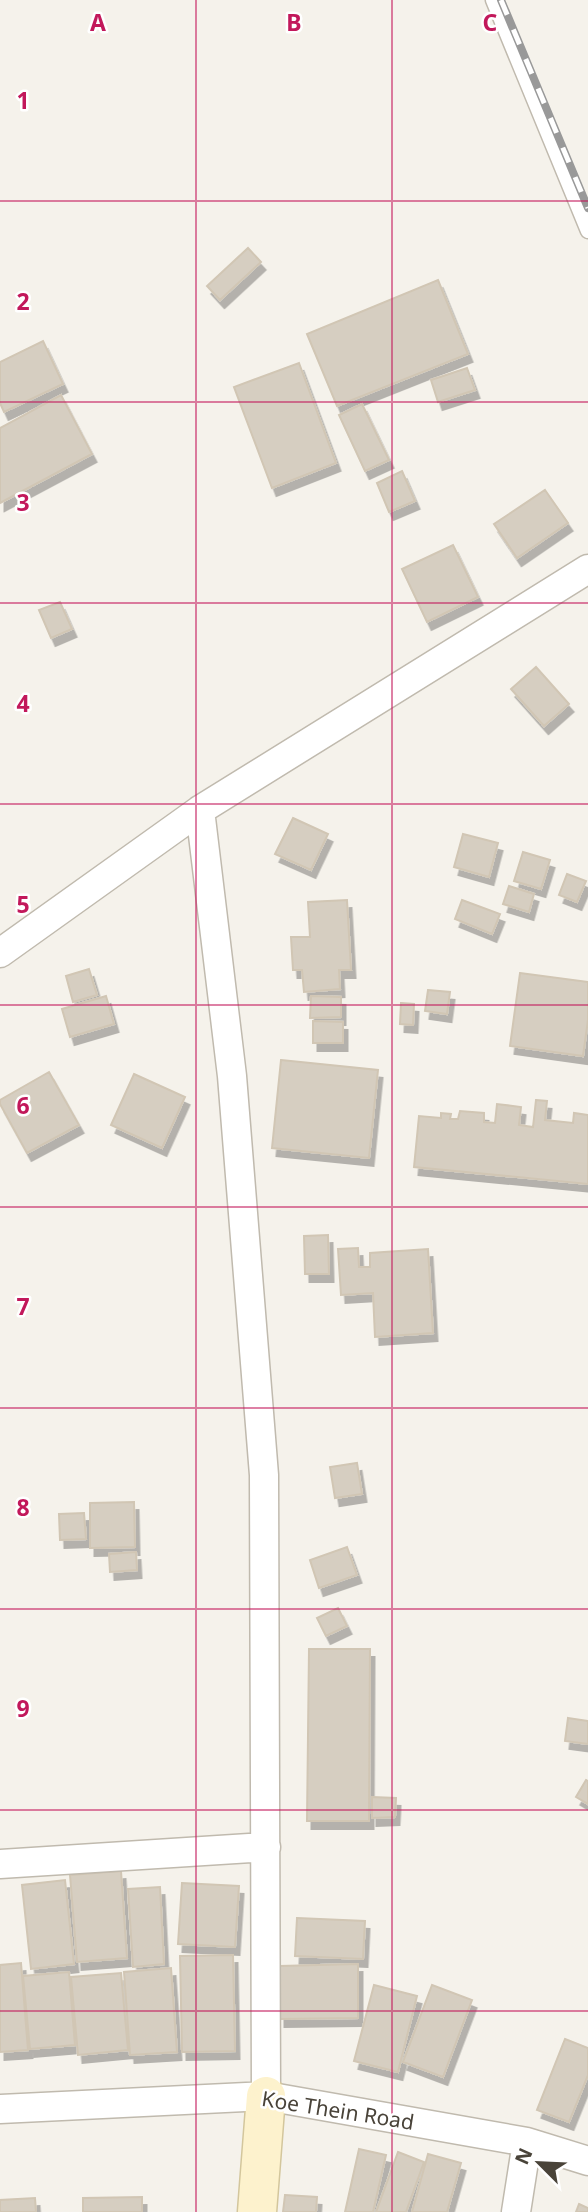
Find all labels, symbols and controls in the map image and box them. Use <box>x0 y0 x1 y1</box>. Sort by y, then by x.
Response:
text: A <box>90 6 106 38</box>
text: B <box>286 6 302 38</box>
text: C <box>483 6 498 38</box>
text: 1 <box>16 84 30 116</box>
text: 2 <box>16 285 30 317</box>
text: 3 <box>16 486 30 518</box>
text: 4 <box>16 687 30 719</box>
text: 5 <box>16 888 30 920</box>
text: 6 <box>16 1089 30 1121</box>
text: 7 <box>16 1290 30 1322</box>
text: 8 <box>16 1491 30 1523</box>
text: 9 <box>16 1692 30 1724</box>
street label: Koe Thein Road <box>260 2084 416 2136</box>
north arrow <box>504 2128 574 2198</box>
text: N <box>508 2144 538 2168</box>

